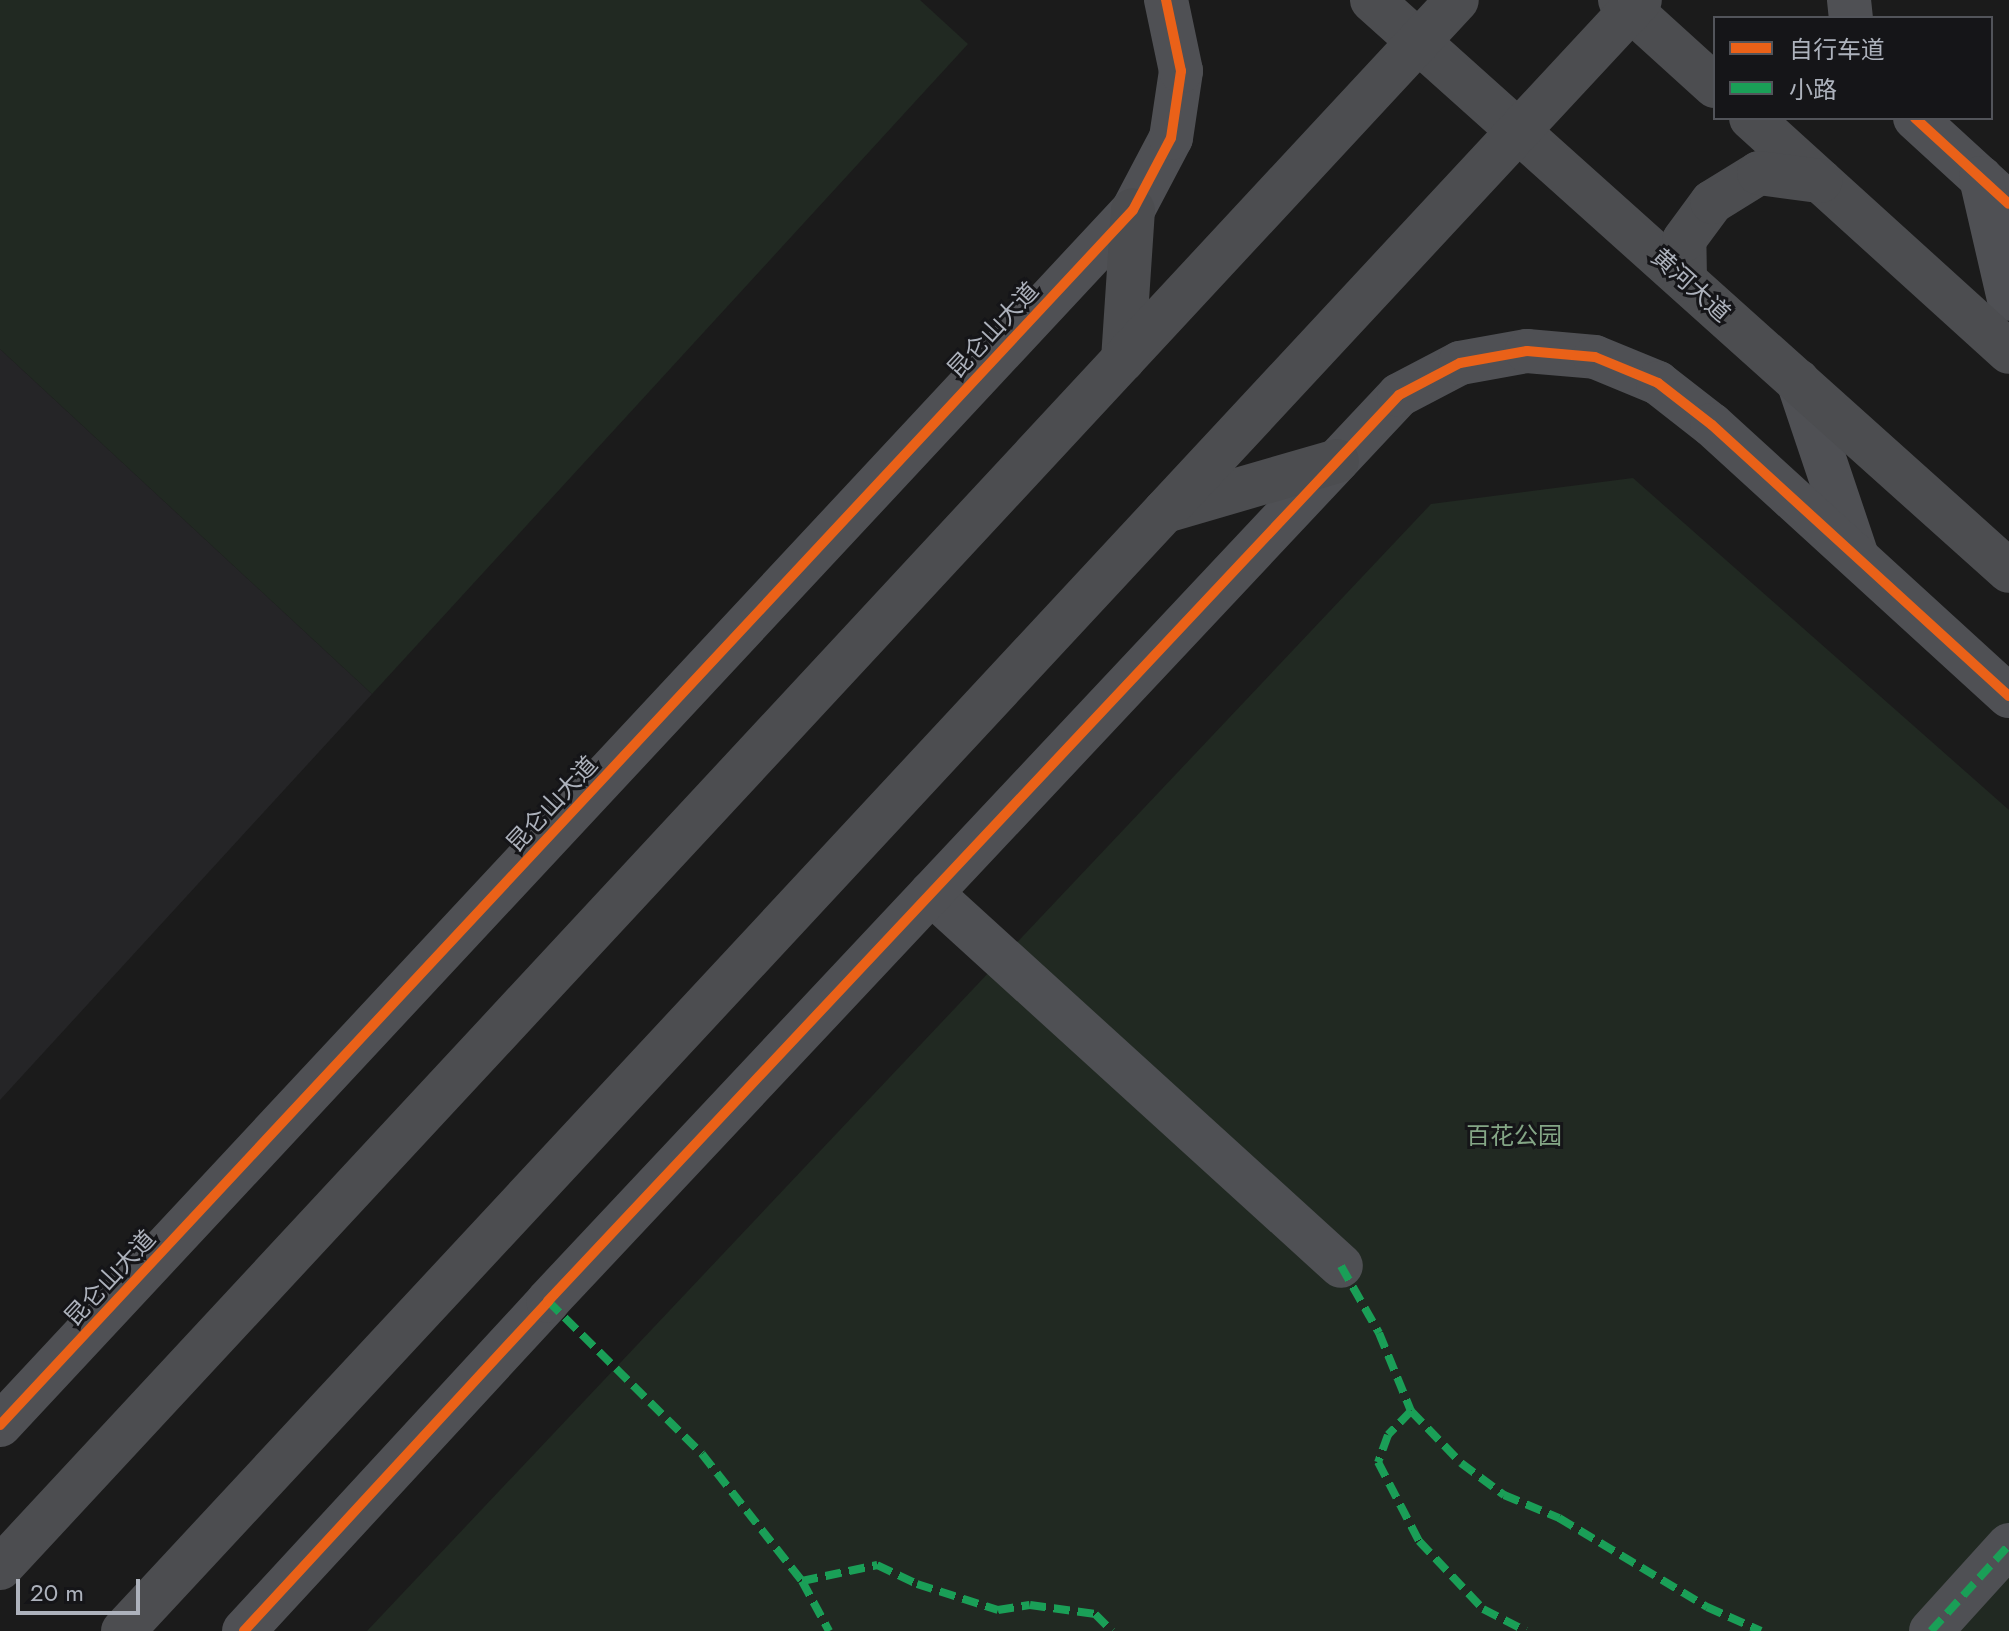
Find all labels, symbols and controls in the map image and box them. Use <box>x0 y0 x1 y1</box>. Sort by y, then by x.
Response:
legend <box>1713 16 1993 120</box>
text: 自行车道 <box>1789 32 1885 67</box>
text: 小路 <box>1789 72 1837 107</box>
street label: 黄河大道 <box>1646 242 1736 328</box>
street label: 昆仑山大道 <box>942 276 1044 384</box>
street label: 昆仑山大道 <box>501 750 603 858</box>
park label: 百花公园 <box>1466 1122 1562 1150</box>
street label: 昆仑山大道 <box>59 1224 161 1332</box>
scale bar <box>20 1563 144 1613</box>
text: 20 m <box>30 1575 84 1610</box>

